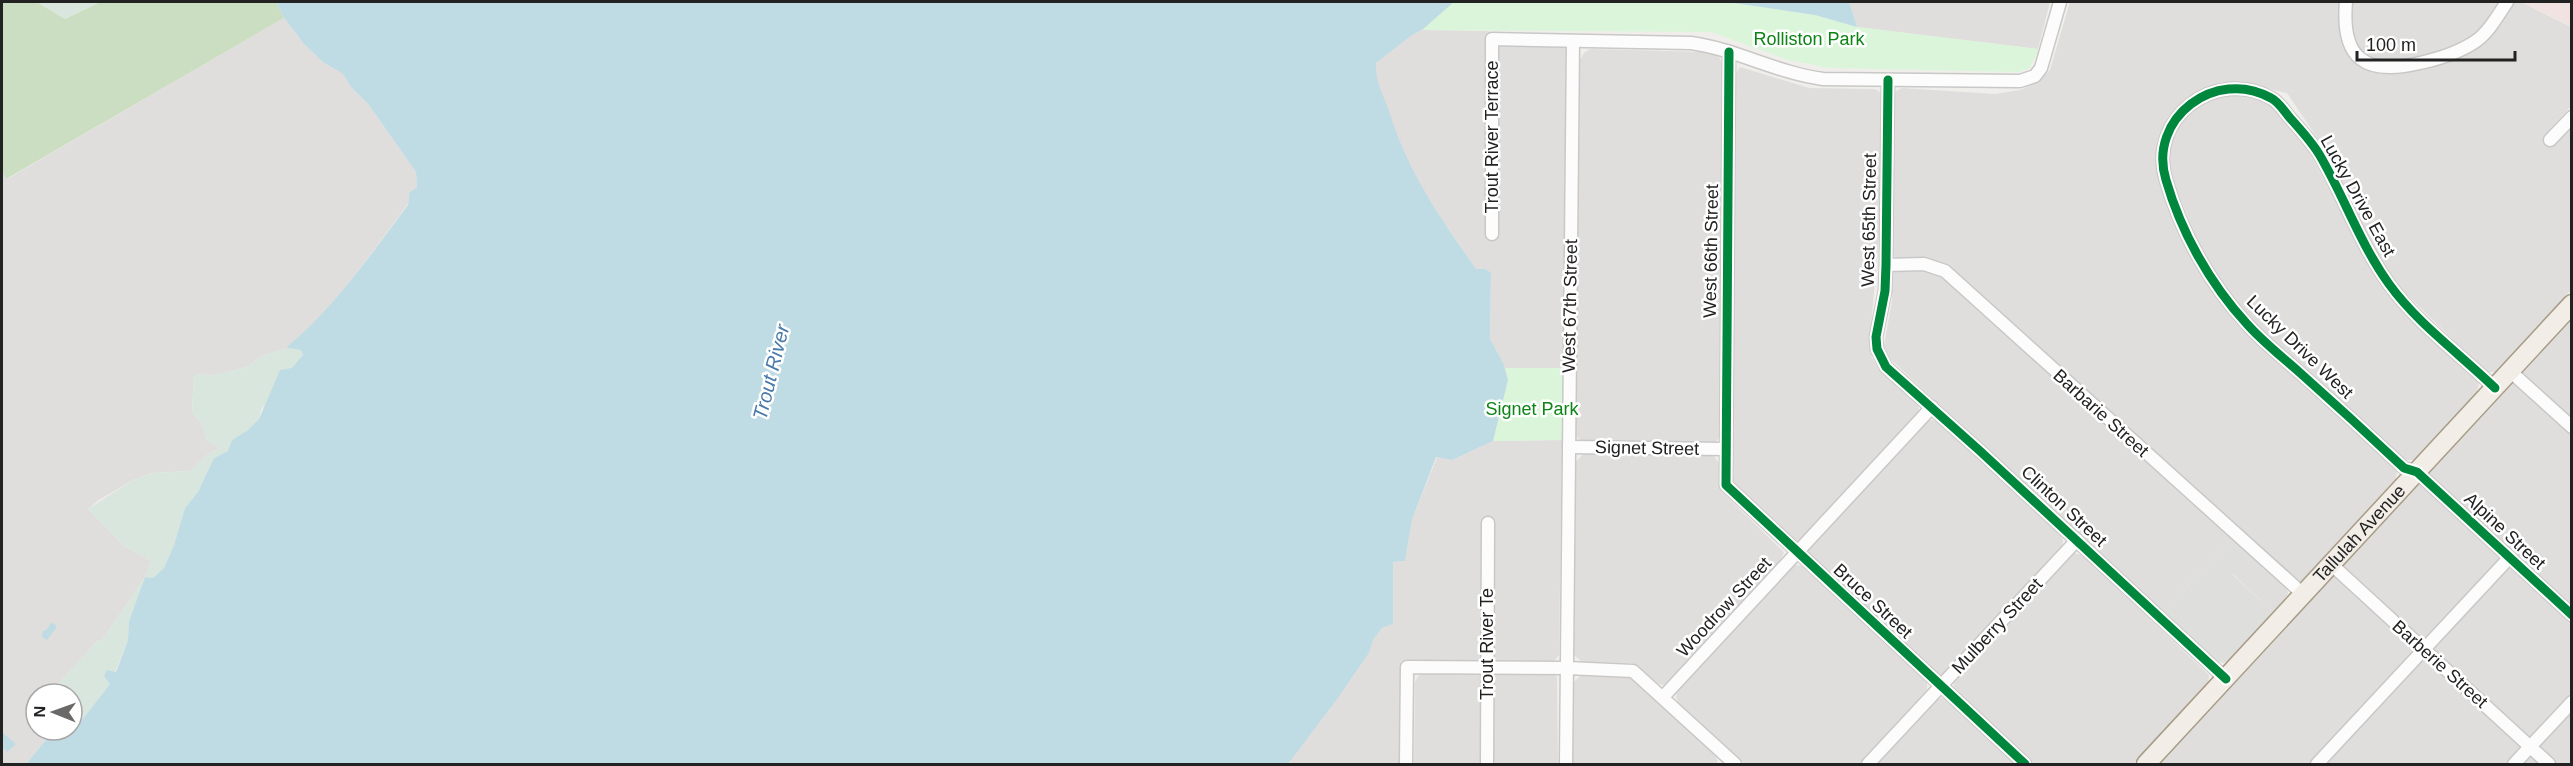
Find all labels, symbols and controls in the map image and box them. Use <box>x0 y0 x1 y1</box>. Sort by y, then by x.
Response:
scale bar <box>2357 24 2514 62</box>
park label: Rolliston Park <box>1753 29 1866 49</box>
text: 100 m <box>2366 35 2416 55</box>
street label: Trout River Terrace <box>1482 60 1502 214</box>
street label: Lucky Drive East <box>2317 132 2399 260</box>
street label: West 65th Street <box>1858 153 1880 287</box>
street label: West 66th Street <box>1700 184 1722 318</box>
street label: West 67th Street <box>1559 239 1581 373</box>
street label: Lucky Drive West <box>2243 291 2357 403</box>
water label: Trout River <box>749 321 794 422</box>
street label: Barbarie Street <box>2049 365 2153 461</box>
park label: Signet Park <box>1485 399 1580 419</box>
street label: Signet Street <box>1595 437 1699 459</box>
street label: Clinton Street <box>2017 461 2111 551</box>
street label: Tallulah Avenue <box>2309 481 2409 587</box>
street label: Alpine Street <box>2460 489 2550 573</box>
street label: Woodrow Street <box>1673 553 1775 661</box>
street label: Bruce Street <box>1830 560 1916 642</box>
street label: Mulberry Street <box>1948 574 2046 678</box>
street label: Trout River Te <box>1477 588 1497 700</box>
street label: Barberie Street <box>2388 616 2492 712</box>
north arrow <box>24 682 84 742</box>
text: N <box>31 706 48 718</box>

